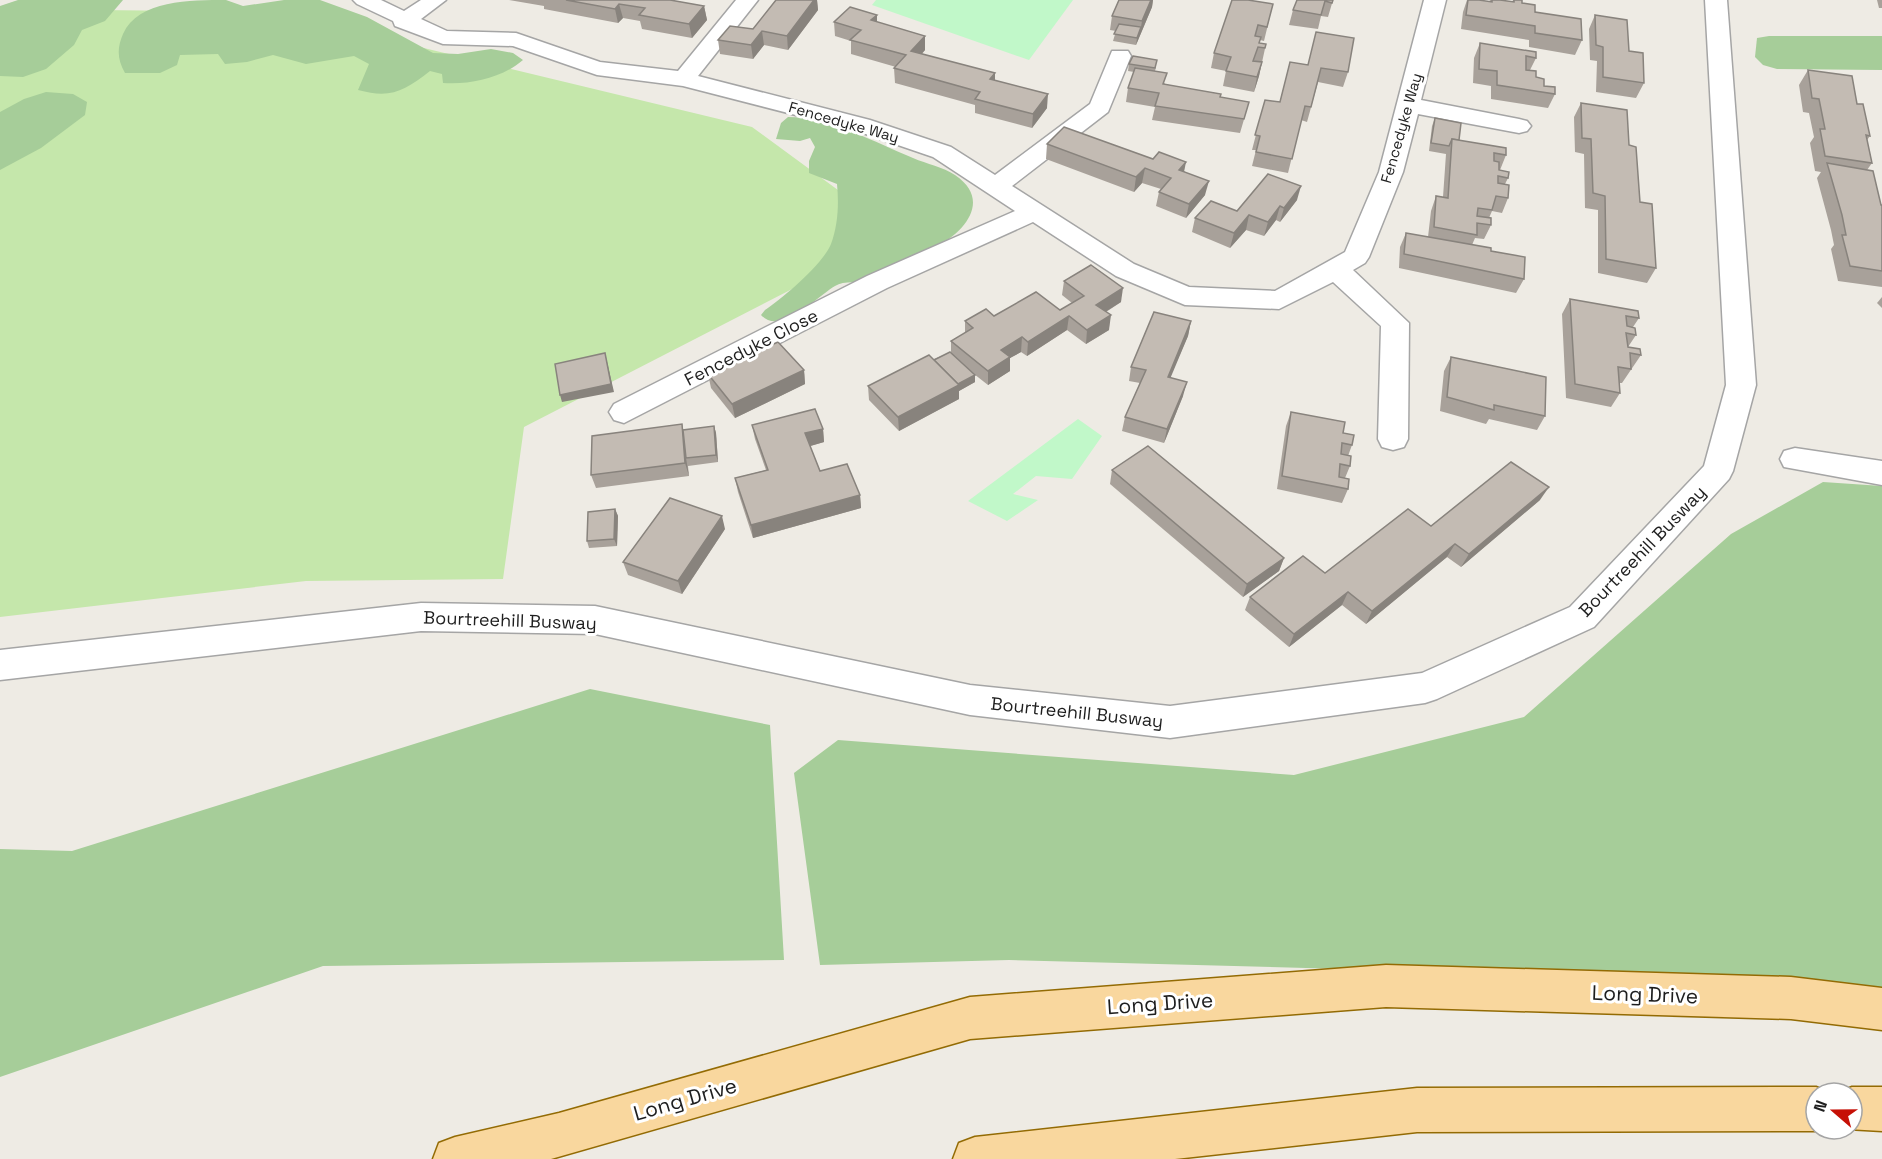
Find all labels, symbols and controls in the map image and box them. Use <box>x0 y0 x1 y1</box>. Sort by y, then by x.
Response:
street label: Fencedyke Way <box>1376 71 1426 185</box>
street label: Fencedyke Way <box>787 97 901 147</box>
street label: Fencedyke Close <box>680 303 822 391</box>
street label: Bourtreehill Busway <box>1573 481 1711 621</box>
street label: Bourtreehill Busway <box>423 605 597 635</box>
street label: Bourtreehill Busway <box>990 691 1164 733</box>
street label: Long Drive <box>1591 979 1699 1009</box>
street label: Long Drive <box>1106 986 1214 1020</box>
street label: Long Drive <box>630 1071 740 1127</box>
north arrow <box>1804 1081 1864 1141</box>
text: N <box>1809 1097 1832 1115</box>

